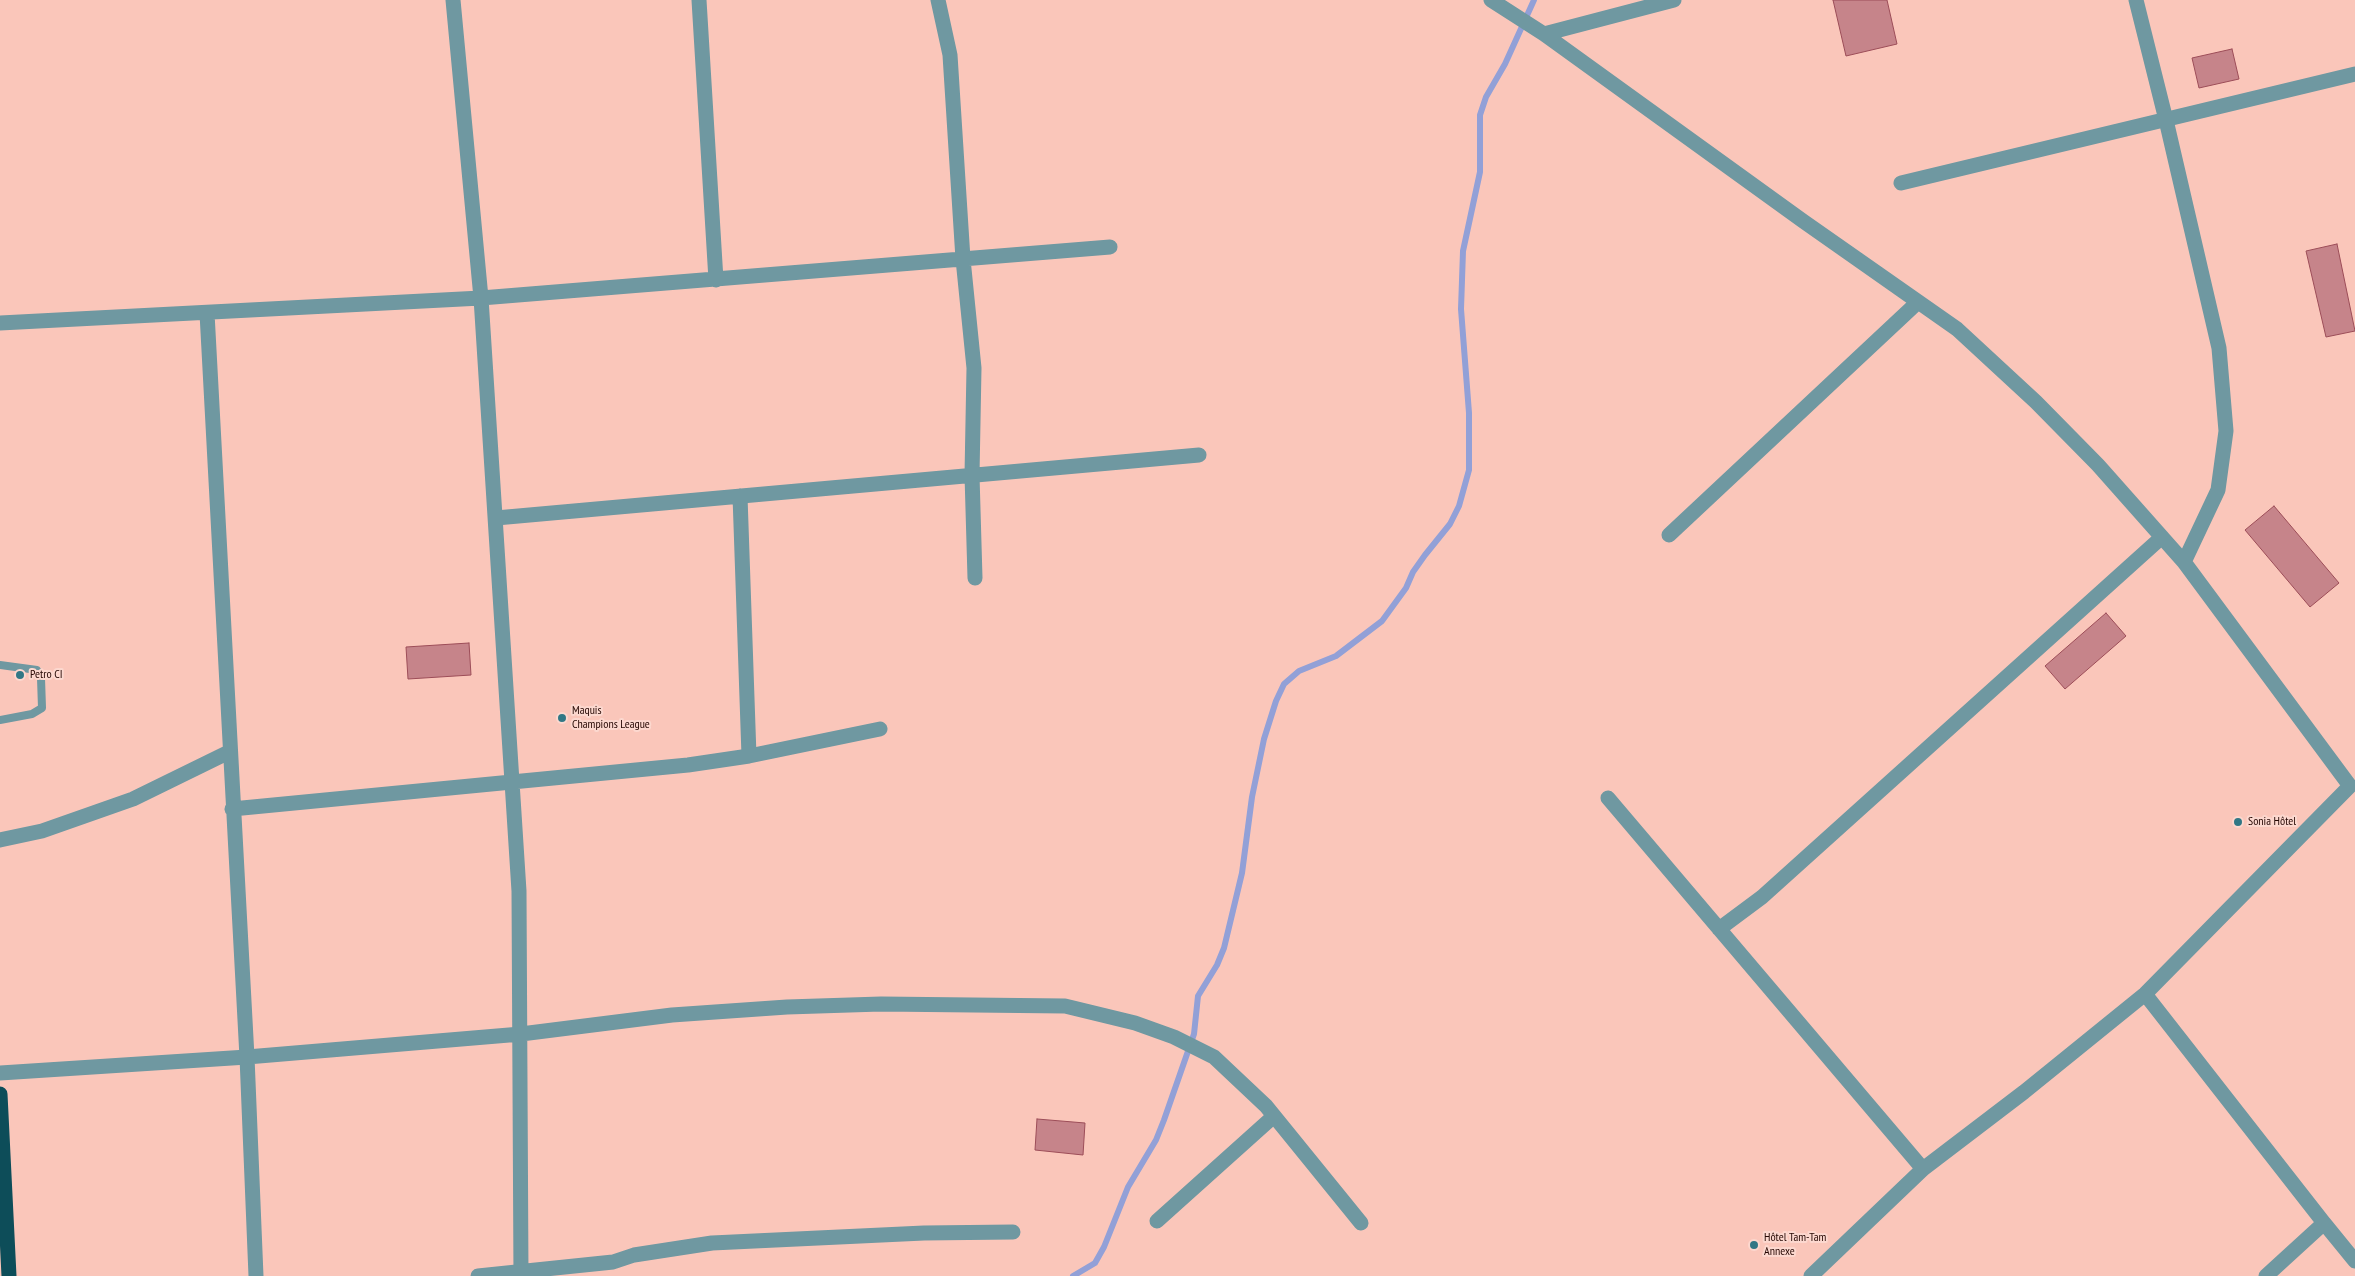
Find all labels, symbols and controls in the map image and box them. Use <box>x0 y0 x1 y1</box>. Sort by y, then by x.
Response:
place label: Petro CI <box>30 668 63 682</box>
marker: Petro CI <box>14 669 26 681</box>
place label: Maquis Champions League <box>572 704 650 732</box>
marker: Maquis Champions League <box>556 712 568 724</box>
place label: Sonia Hôtel <box>2248 815 2296 829</box>
marker: Sonia Hôtel <box>2232 816 2244 828</box>
place label: Hôtel Tam-Tam Annexe <box>1764 1231 1826 1259</box>
marker: Hôtel Tam-Tam Annexe <box>1748 1239 1760 1251</box>

